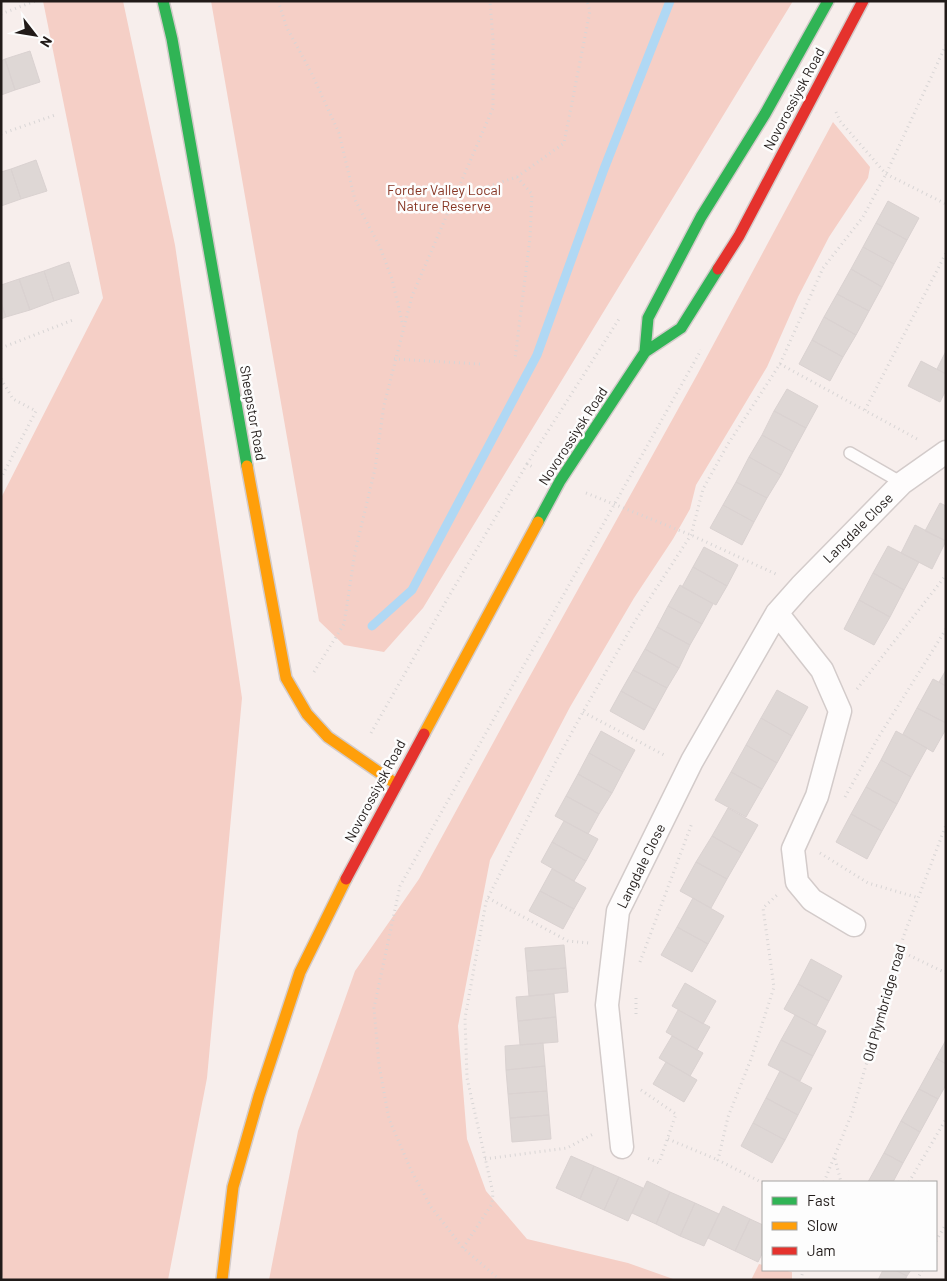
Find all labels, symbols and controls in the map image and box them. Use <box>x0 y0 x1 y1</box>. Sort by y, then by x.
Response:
north arrow <box>10 10 60 60</box>
text: N <box>37 34 56 50</box>
street label: Novorossiysk Road <box>759 45 828 153</box>
park label: Forder Valley Local Nature Reserve <box>387 181 501 214</box>
street label: Sheepstor Road <box>237 364 270 462</box>
street label: Novorossiysk Road <box>534 383 611 488</box>
street label: Langdale Close <box>819 489 896 566</box>
street label: Novorossiysk Road <box>340 737 409 845</box>
street label: Langdale Close <box>613 821 668 911</box>
street label: Old Plymbridge road <box>859 942 908 1063</box>
legend <box>762 1181 937 1271</box>
text: Fast <box>807 1191 835 1209</box>
text: Slow <box>807 1216 838 1234</box>
text: Jam <box>807 1241 836 1259</box>

